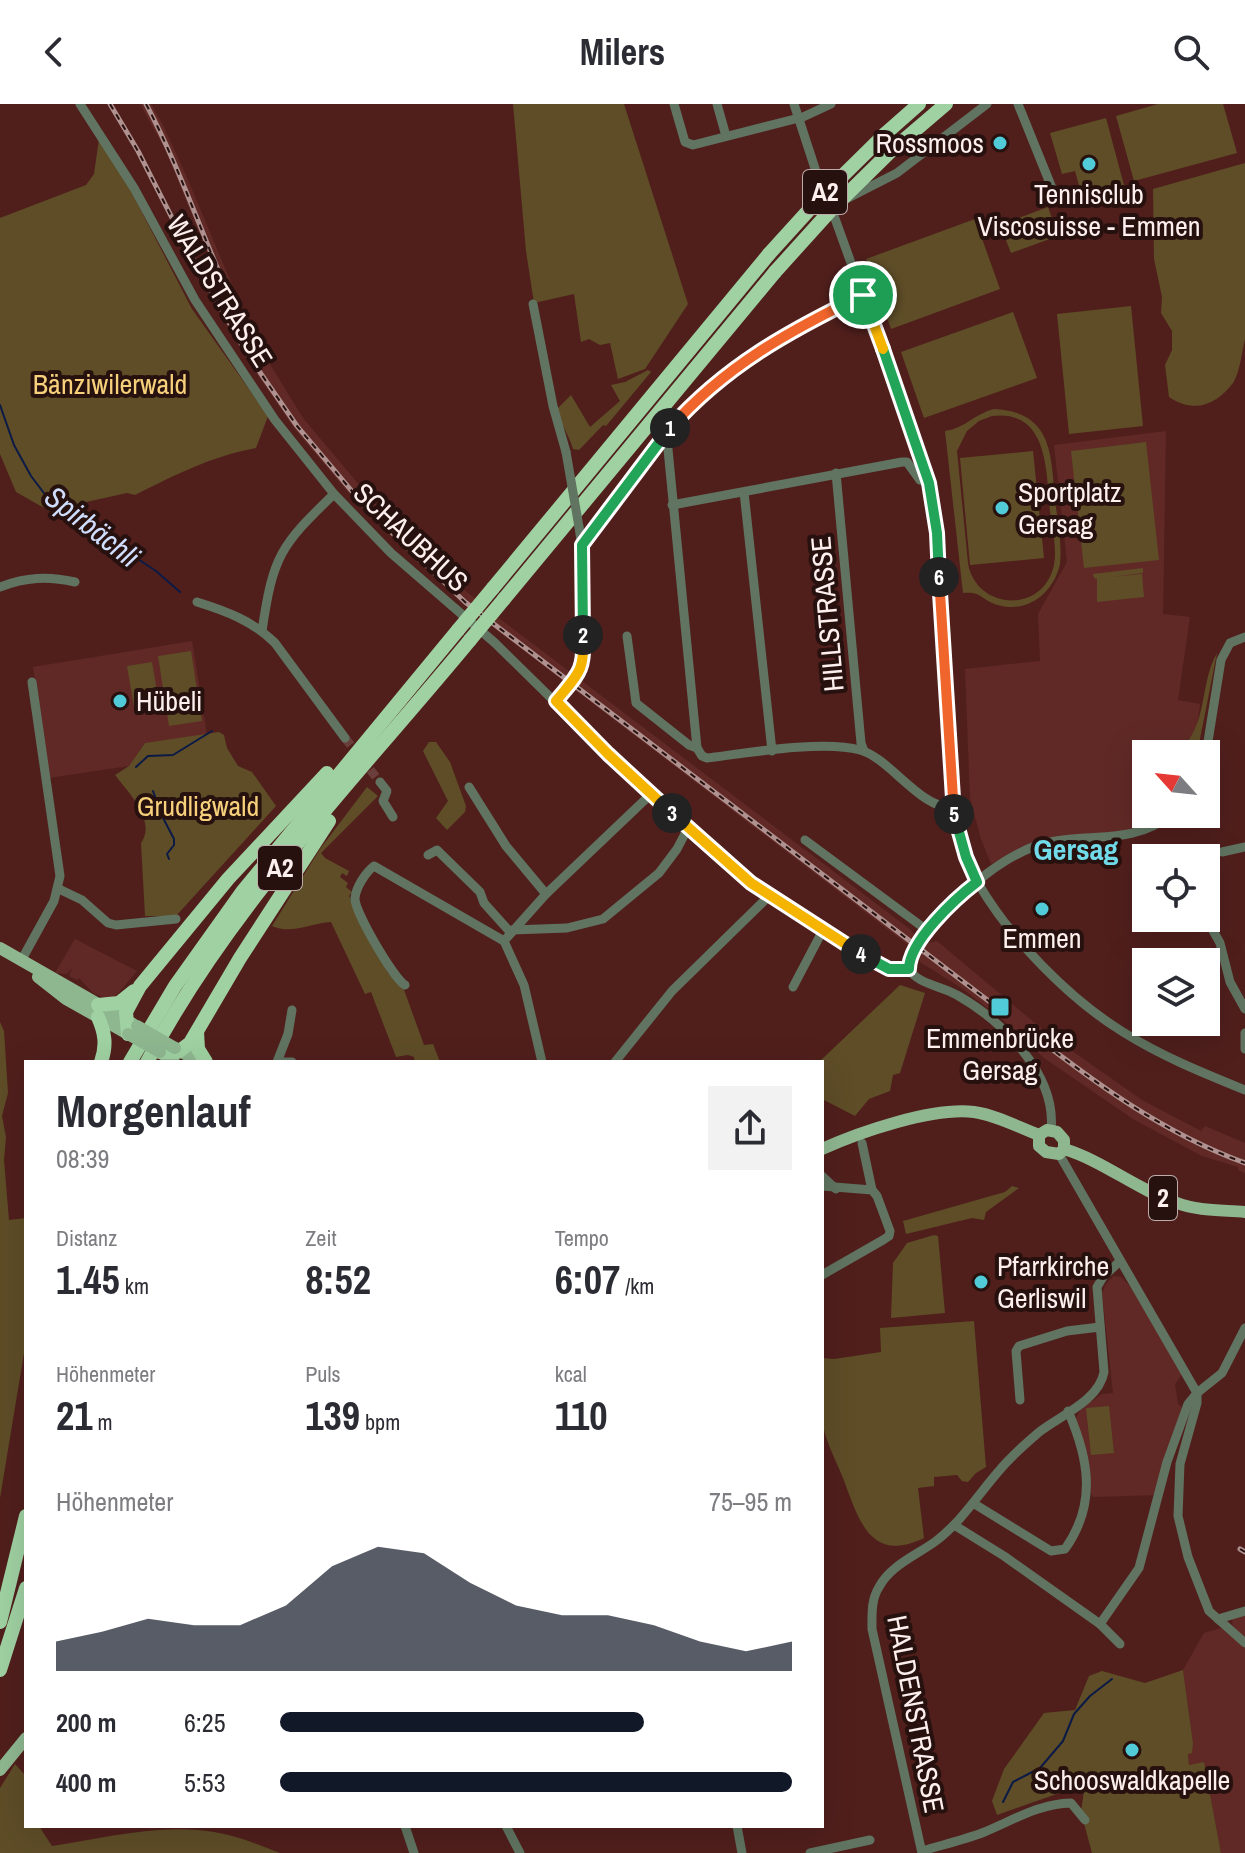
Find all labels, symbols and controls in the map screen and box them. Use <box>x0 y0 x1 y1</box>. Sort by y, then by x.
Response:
text: Milers <box>580 28 665 76</box>
icon: back <box>32 30 76 74</box>
icon: search <box>1169 30 1213 74</box>
place label: Rossmoos <box>876 124 984 162</box>
marker: Rossmoos <box>991 134 1009 152</box>
marker: Tennisclub Viscosuisse - Emmen <box>1080 155 1098 173</box>
road number: A2 <box>803 170 847 214</box>
place label: Tennisclub Viscosuisse - Emmen <box>978 175 1200 245</box>
street label: WALDSTRASSE <box>158 208 282 374</box>
pin <box>829 261 897 329</box>
icon: arrive <box>841 273 885 317</box>
park label: Bänziwilerwald <box>33 365 187 403</box>
pin: 1 <box>650 408 690 448</box>
text: 1 <box>665 413 675 443</box>
place label: Sportplatz Gersag <box>1018 473 1121 543</box>
street label: SCHAUBHUS <box>345 474 477 600</box>
water label: Spirbächli <box>37 476 149 576</box>
marker: Sportplatz Gersag <box>993 499 1011 517</box>
street label: HILLSTRASSE <box>801 535 853 693</box>
pin: 6 <box>919 557 959 597</box>
text: 6 <box>934 562 944 592</box>
pin: 2 <box>563 615 603 655</box>
text: 2 <box>578 620 588 650</box>
place label: Hübeli <box>136 682 202 720</box>
marker: Hübeli <box>111 692 129 710</box>
north arrow <box>1132 740 1220 828</box>
map controls <box>1132 740 1220 1036</box>
park label: Grudligwald <box>137 787 259 825</box>
pin: 3 <box>652 793 692 833</box>
pin: 5 <box>934 794 974 834</box>
text: 3 <box>667 798 677 828</box>
text: 5 <box>949 799 959 829</box>
district label: Gersag <box>1034 829 1118 869</box>
button: locate <box>1132 844 1220 932</box>
road number: A2 <box>258 846 302 890</box>
marker: Emmen <box>1033 900 1051 918</box>
place label: Emmen <box>1002 919 1082 957</box>
pin: 4 <box>841 934 881 974</box>
text: 4 <box>856 939 866 969</box>
button: layers <box>1132 948 1220 1036</box>
marker: Emmenbrücke Gersag <box>989 996 1011 1018</box>
place label: Emmenbrücke Gersag <box>926 1019 1074 1089</box>
text: Morgenlauf <box>56 1081 250 1141</box>
button: share <box>708 1086 792 1170</box>
text: 08:39 <box>56 1141 109 1176</box>
road number: 2 <box>1149 1176 1177 1220</box>
text: Distanz <box>56 1223 117 1253</box>
text: Zeit <box>305 1223 336 1253</box>
text: Tempo <box>555 1223 609 1253</box>
place label: Pfarrkirche Gerliswil <box>997 1247 1109 1317</box>
text: 1.45 <box>56 1253 120 1306</box>
text: 8:52 <box>305 1253 371 1306</box>
text: 6:07 <box>555 1253 620 1306</box>
text: km <box>120 1271 149 1301</box>
text: /km <box>620 1271 654 1301</box>
marker: Pfarrkirche Gerliswil <box>972 1273 990 1291</box>
text: Höhenmeter <box>56 1359 155 1389</box>
text: Puls <box>305 1359 340 1389</box>
text: kcal <box>555 1359 587 1389</box>
text: 21 <box>56 1389 92 1442</box>
text: 139 <box>305 1389 360 1442</box>
text: 110 <box>555 1389 608 1442</box>
text: m <box>92 1407 113 1437</box>
text: bpm <box>360 1407 400 1437</box>
text: Höhenmeter <box>56 1484 173 1519</box>
text: 75–95 m <box>709 1484 792 1519</box>
street label: HALDENSTRASSE <box>878 1612 954 1816</box>
text: 200 m <box>56 1705 116 1740</box>
text: 6:25 <box>184 1705 226 1740</box>
marker: Schooswaldkapelle <box>1123 1741 1141 1759</box>
place label: Schooswaldkapelle <box>1034 1761 1230 1799</box>
text: 400 m <box>56 1765 116 1800</box>
text: 5:53 <box>184 1765 226 1800</box>

